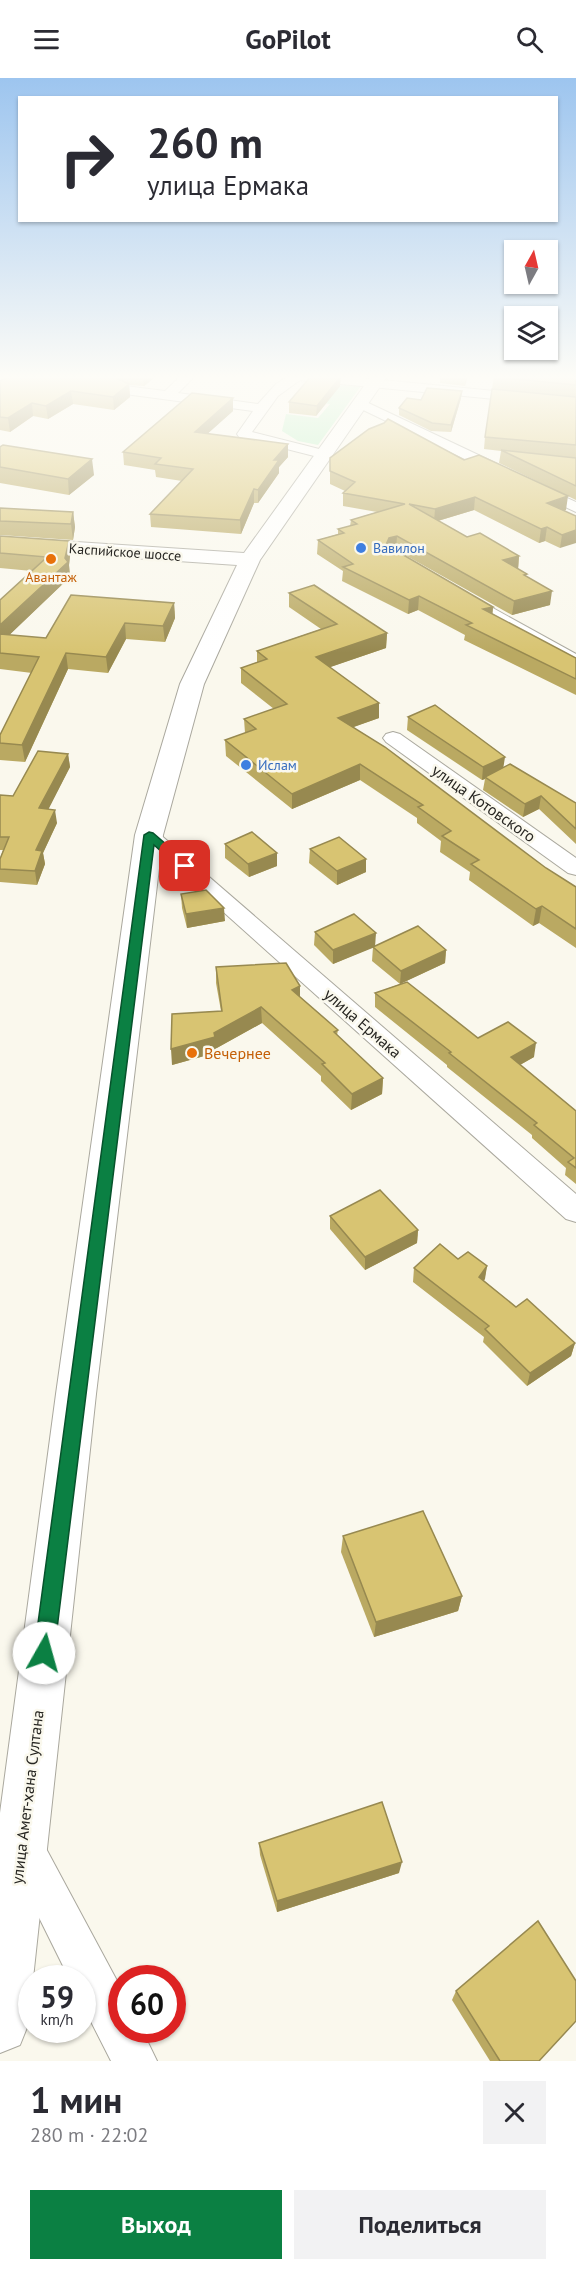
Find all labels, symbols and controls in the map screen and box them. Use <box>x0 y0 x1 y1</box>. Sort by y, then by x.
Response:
text: GoPilot <box>245 22 331 56</box>
icon: menu <box>30 23 63 56</box>
icon: search <box>513 23 546 56</box>
text: 260 m <box>147 115 263 170</box>
icon: right <box>48 120 126 198</box>
text: улица Ермака <box>147 168 309 202</box>
north arrow <box>504 240 558 294</box>
map controls <box>504 240 558 360</box>
button: layers <box>504 306 558 360</box>
street label: Каспийское шоссе <box>68 539 182 565</box>
place label: Вавилон <box>373 539 425 557</box>
marker: Вавилон <box>354 541 368 555</box>
marker: Авантаж <box>44 552 58 566</box>
place label: Авантаж <box>25 568 77 586</box>
place label: Ислам <box>258 756 297 774</box>
marker: Ислам <box>239 758 253 772</box>
street label: улица Котовского <box>428 760 540 846</box>
pin <box>159 840 210 891</box>
icon: arrive <box>168 849 201 882</box>
street label: улица Ермака <box>320 984 406 1062</box>
place label: Вечернее <box>204 1043 271 1063</box>
marker: Вечернее <box>185 1046 199 1060</box>
position arrow <box>12 1621 76 1685</box>
street label: улица Амет-хана Султана <box>6 1709 48 1885</box>
speed limit sign: 60 <box>108 1965 186 2043</box>
text: 59 <box>40 1977 74 2016</box>
text: km/h <box>41 2010 73 2029</box>
text: 1 мин <box>30 2076 122 2123</box>
button: close <box>483 2081 546 2144</box>
text: 280 m · 22:02 <box>30 2122 148 2148</box>
button: Выход <box>30 2190 282 2259</box>
button: Поделиться <box>294 2190 546 2259</box>

